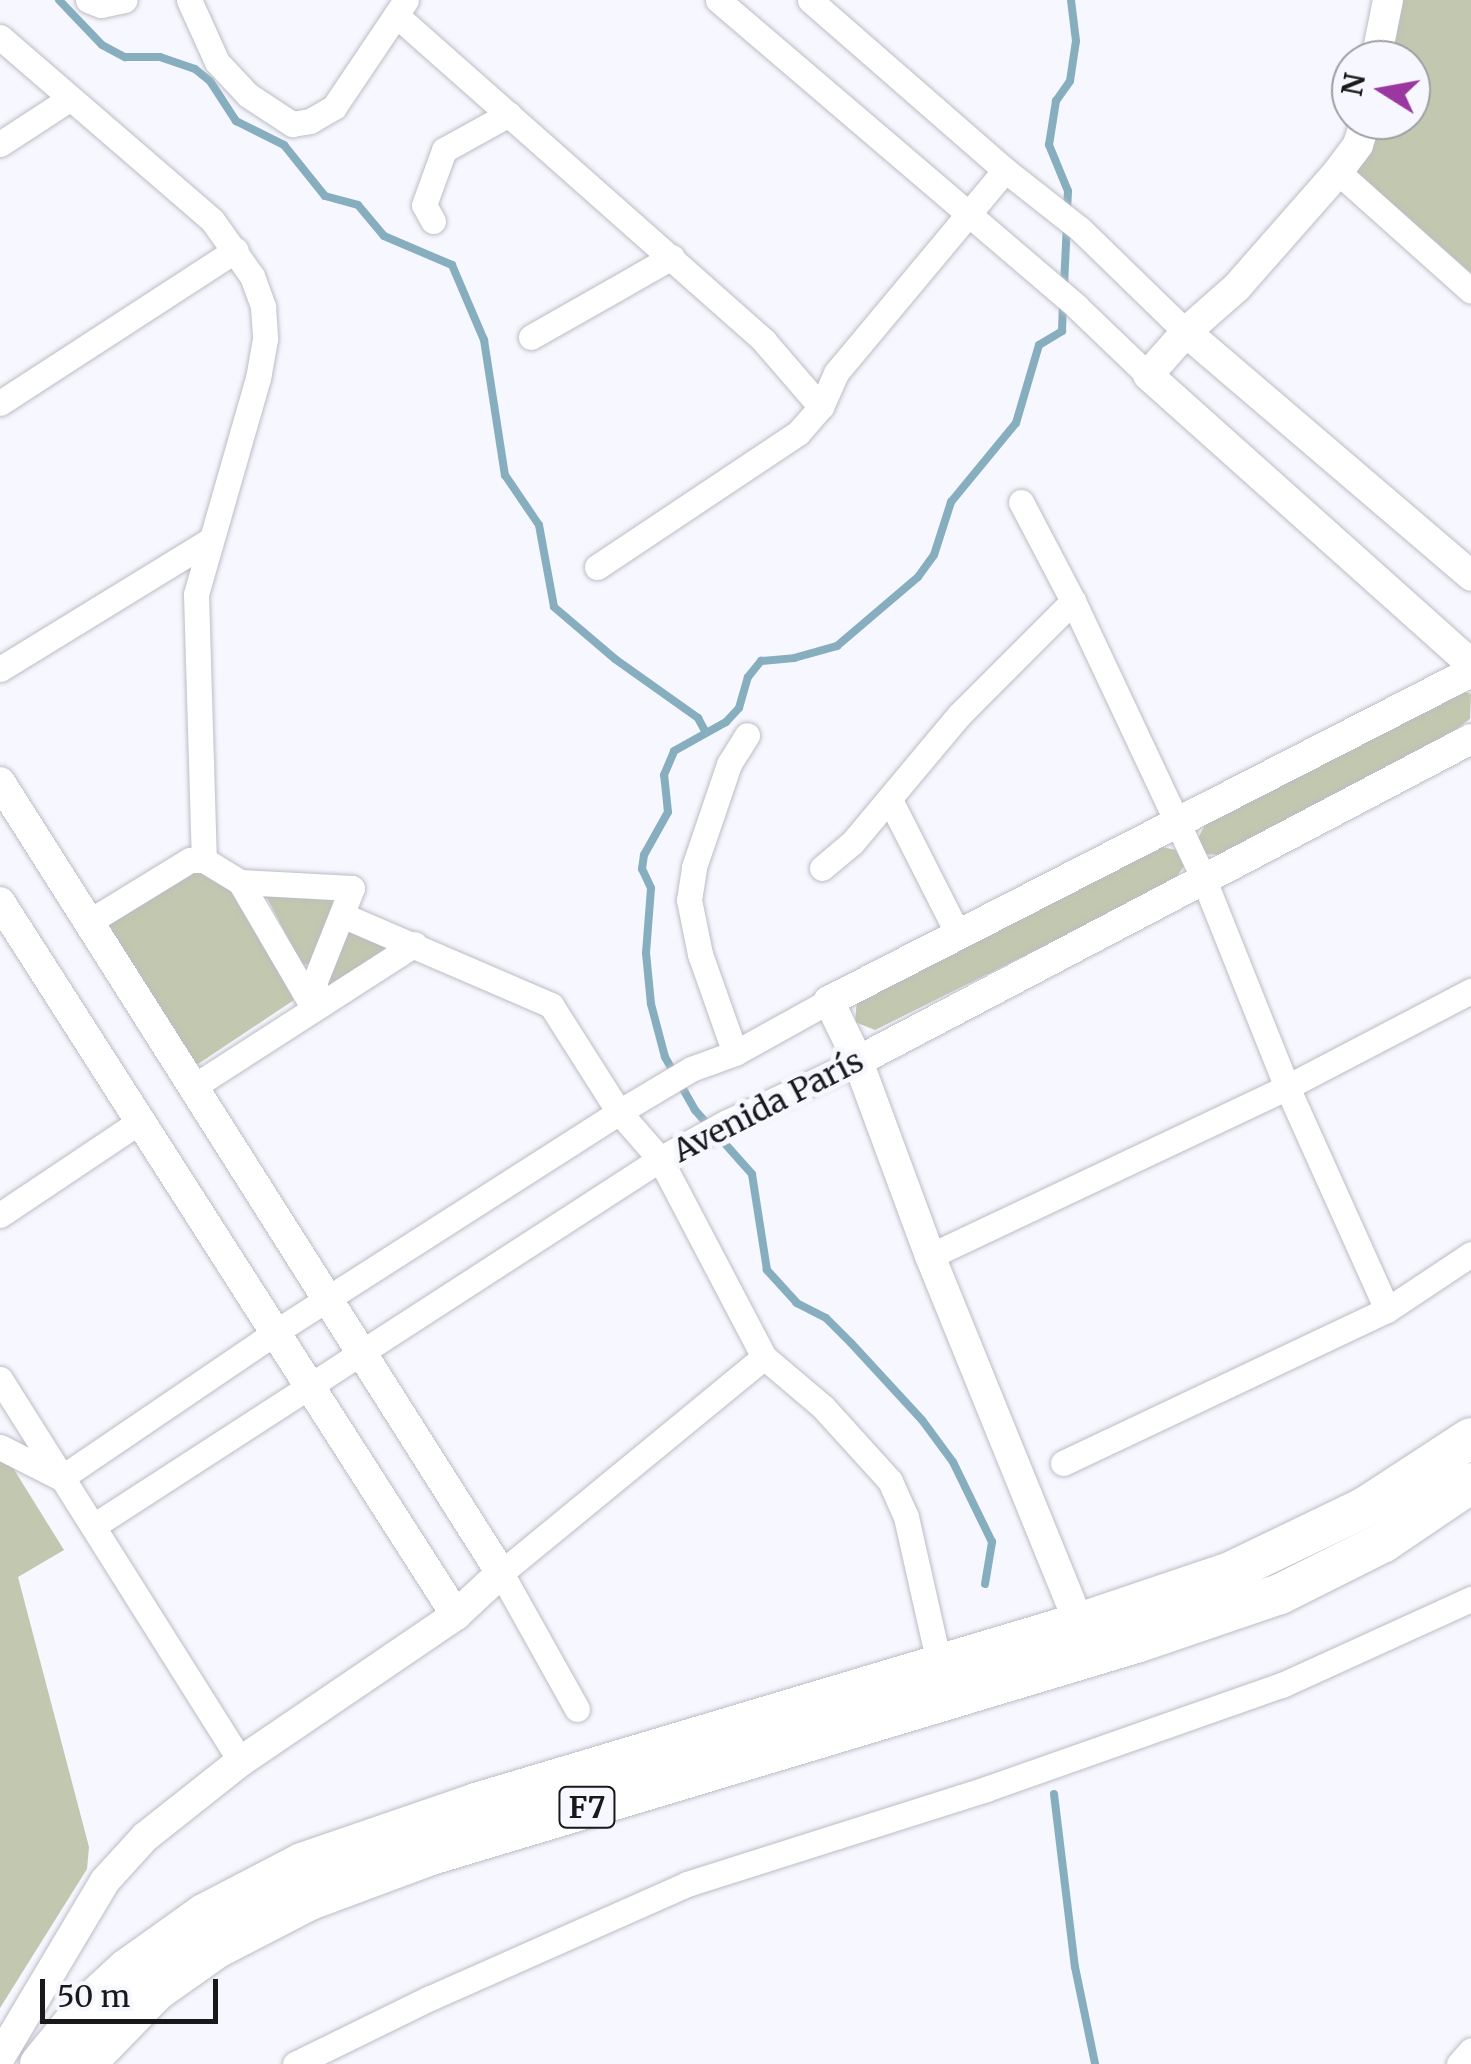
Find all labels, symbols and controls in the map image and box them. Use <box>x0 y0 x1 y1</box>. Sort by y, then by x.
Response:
north arrow <box>1331 40 1431 140</box>
text: N <box>1334 70 1373 99</box>
street label: Avenida París <box>666 1042 870 1170</box>
road number: F7 <box>557 1782 617 1832</box>
scale bar <box>45 1959 222 2021</box>
text: 50 m <box>57 1977 130 2015</box>

